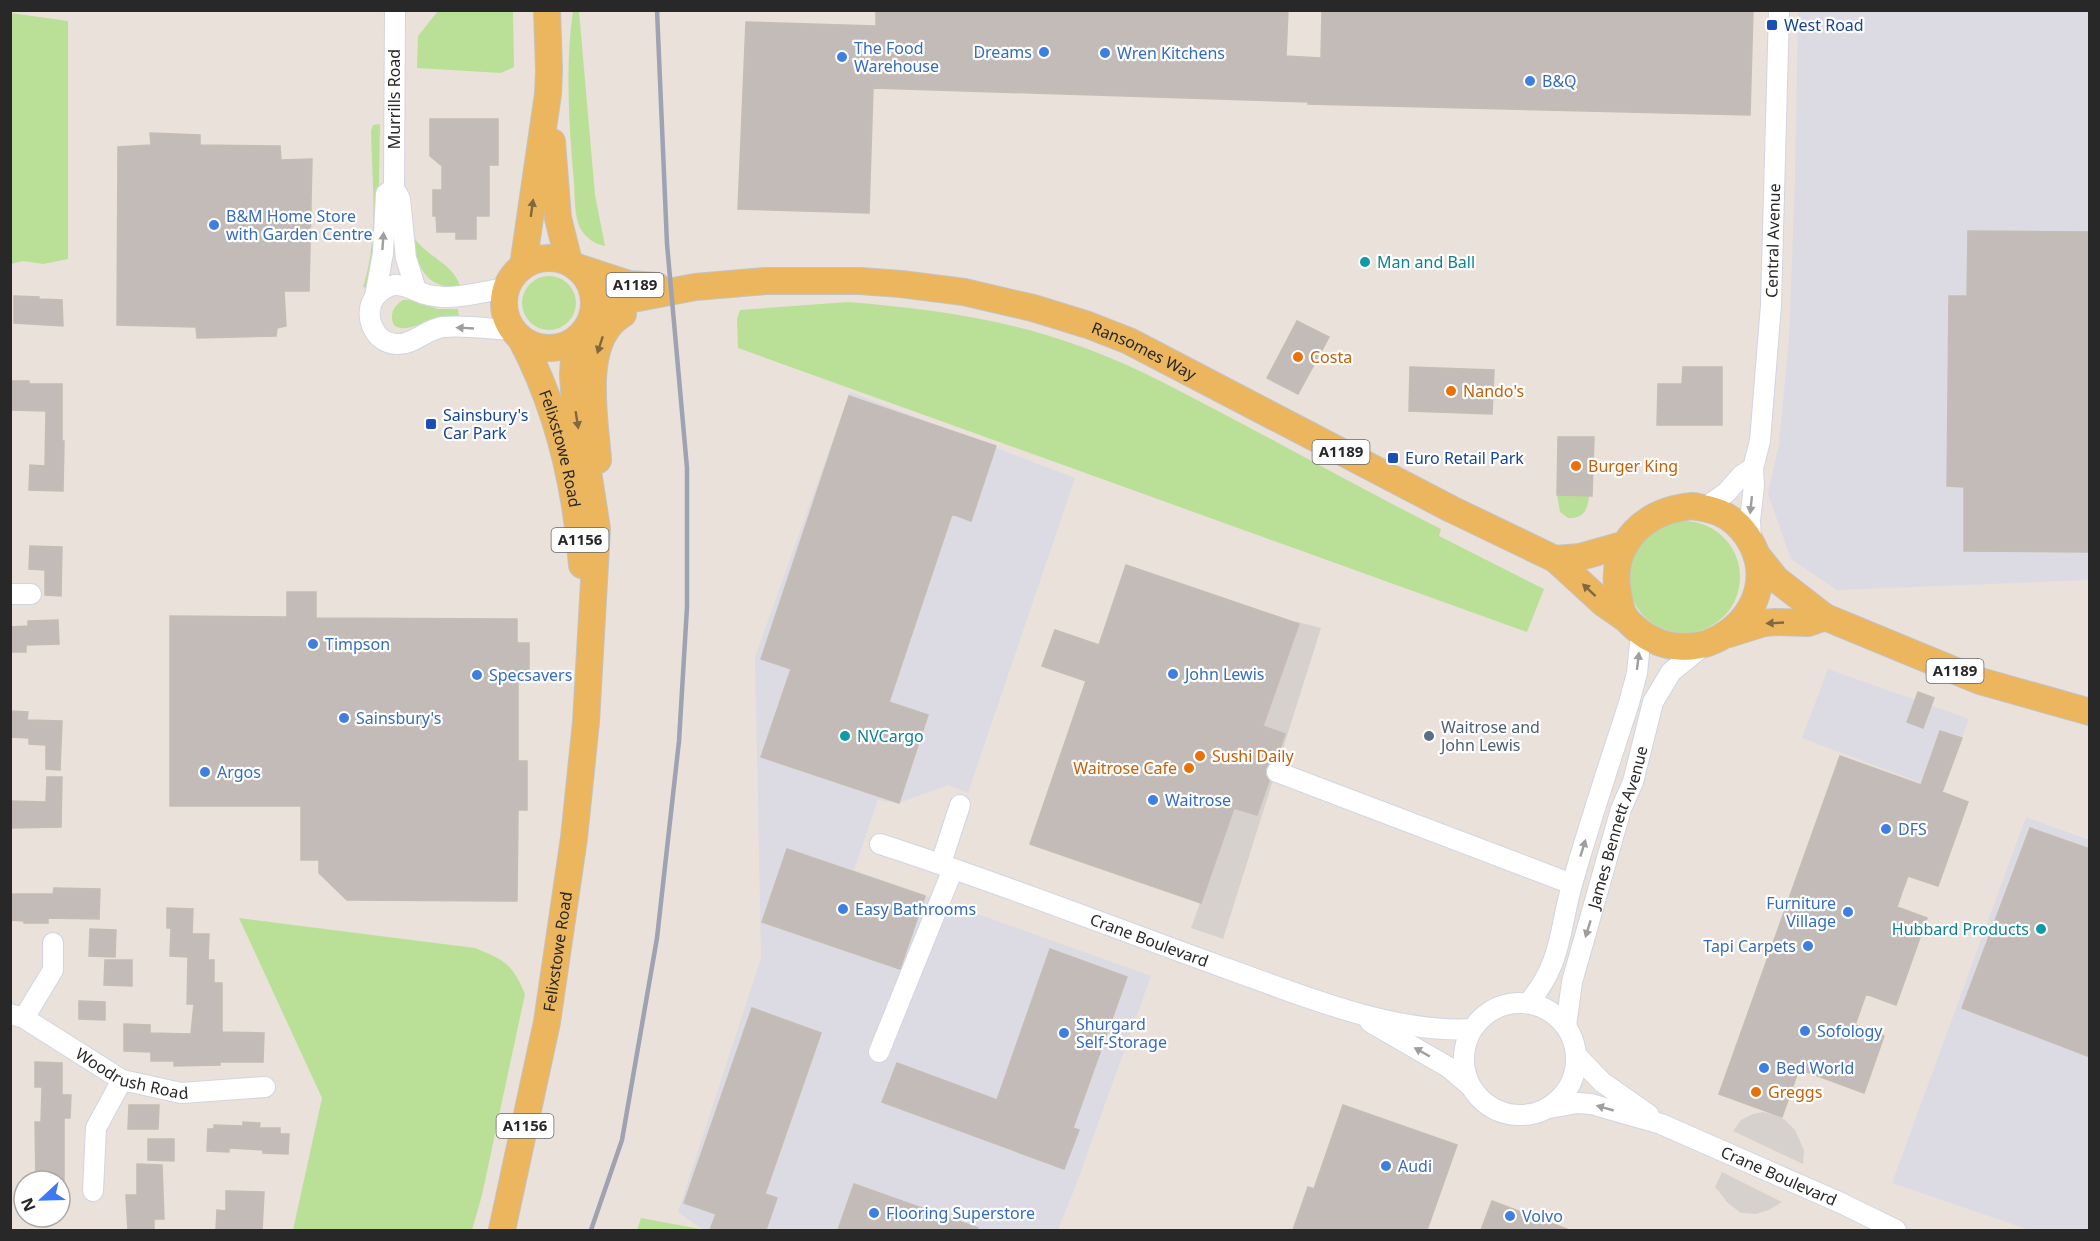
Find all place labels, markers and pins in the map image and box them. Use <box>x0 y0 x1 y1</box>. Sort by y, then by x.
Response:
place label: West Road <box>1784 14 1864 36</box>
marker: West Road <box>1765 18 1779 32</box>
place label: The Food Warehouse <box>854 37 939 77</box>
place label: Dreams <box>973 41 1032 63</box>
place label: Wren Kitchens <box>1117 42 1225 64</box>
marker: Dreams <box>1037 45 1051 59</box>
marker: Wren Kitchens <box>1098 46 1112 60</box>
marker: The Food Warehouse <box>835 50 849 64</box>
place label: B&Q <box>1542 70 1577 92</box>
marker: B&Q <box>1523 74 1537 88</box>
place label: B&M Home Store with Garden Centre <box>226 205 372 245</box>
marker: B&M Home Store with Garden Centre <box>207 218 221 232</box>
place label: Man and Ball <box>1377 251 1475 273</box>
marker: Man and Ball <box>1358 255 1372 269</box>
place label: Costa <box>1310 346 1352 368</box>
marker: Costa <box>1291 350 1305 364</box>
place label: Nando's <box>1463 380 1524 402</box>
marker: Nando's <box>1444 384 1458 398</box>
place label: Sainsbury's Car Park <box>443 404 528 444</box>
marker: Sainsbury's Car Park <box>424 417 438 431</box>
place label: Euro Retail Park <box>1405 447 1524 469</box>
marker: Euro Retail Park <box>1386 451 1400 465</box>
place label: Burger King <box>1588 455 1678 477</box>
marker: Burger King <box>1569 459 1583 473</box>
place label: Timpson <box>325 633 390 655</box>
marker: Timpson <box>306 637 320 651</box>
place label: John Lewis <box>1183 663 1264 685</box>
place label: Specsavers <box>489 664 572 686</box>
marker: John Lewis <box>1166 667 1180 681</box>
marker: Specsavers <box>470 668 484 682</box>
place label: Sainsbury's <box>356 707 441 729</box>
marker: Sainsbury's <box>337 711 351 725</box>
place label: Waitrose and John Lewis <box>1439 716 1540 756</box>
place label: NVCargo <box>857 725 924 747</box>
marker: NVCargo <box>838 729 852 743</box>
marker: Waitrose and John Lewis <box>1422 729 1436 743</box>
place label: Sushi Daily <box>1212 745 1294 767</box>
marker: Sushi Daily <box>1193 749 1207 763</box>
place label: Waitrose Cafe <box>1073 757 1177 779</box>
place label: Argos <box>217 761 261 783</box>
marker: Waitrose Cafe <box>1182 761 1196 775</box>
marker: Argos <box>198 765 212 779</box>
place label: Waitrose <box>1165 789 1231 811</box>
marker: Waitrose <box>1146 793 1160 807</box>
place label: DFS <box>1898 818 1927 840</box>
marker: DFS <box>1879 822 1893 836</box>
place label: Furniture Village <box>1766 892 1836 932</box>
place label: Easy Bathrooms <box>855 898 976 920</box>
marker: Easy Bathrooms <box>836 902 850 916</box>
marker: Furniture Village <box>1841 905 1855 919</box>
place label: Hubbard Products <box>1892 918 2029 940</box>
marker: Hubbard Products <box>2034 922 2048 936</box>
place label: Tapi Carpets <box>1703 935 1796 957</box>
marker: Tapi Carpets <box>1801 939 1815 953</box>
place label: Shurgard Self-Storage <box>1076 1013 1167 1053</box>
place label: Sofology <box>1817 1020 1883 1042</box>
marker: Sofology <box>1798 1024 1812 1038</box>
marker: Shurgard Self-Storage <box>1057 1026 1071 1040</box>
place label: Bed World <box>1776 1057 1854 1079</box>
marker: Bed World <box>1757 1061 1771 1075</box>
place label: Greggs <box>1768 1081 1822 1103</box>
marker: Greggs <box>1749 1085 1763 1099</box>
place label: Audi <box>1398 1155 1432 1177</box>
marker: Audi <box>1379 1159 1393 1173</box>
place label: Flooring Superstore <box>886 1202 1035 1224</box>
place label: Volvo <box>1522 1205 1563 1227</box>
marker: Flooring Superstore <box>867 1206 881 1220</box>
marker: Volvo <box>1503 1209 1517 1223</box>

